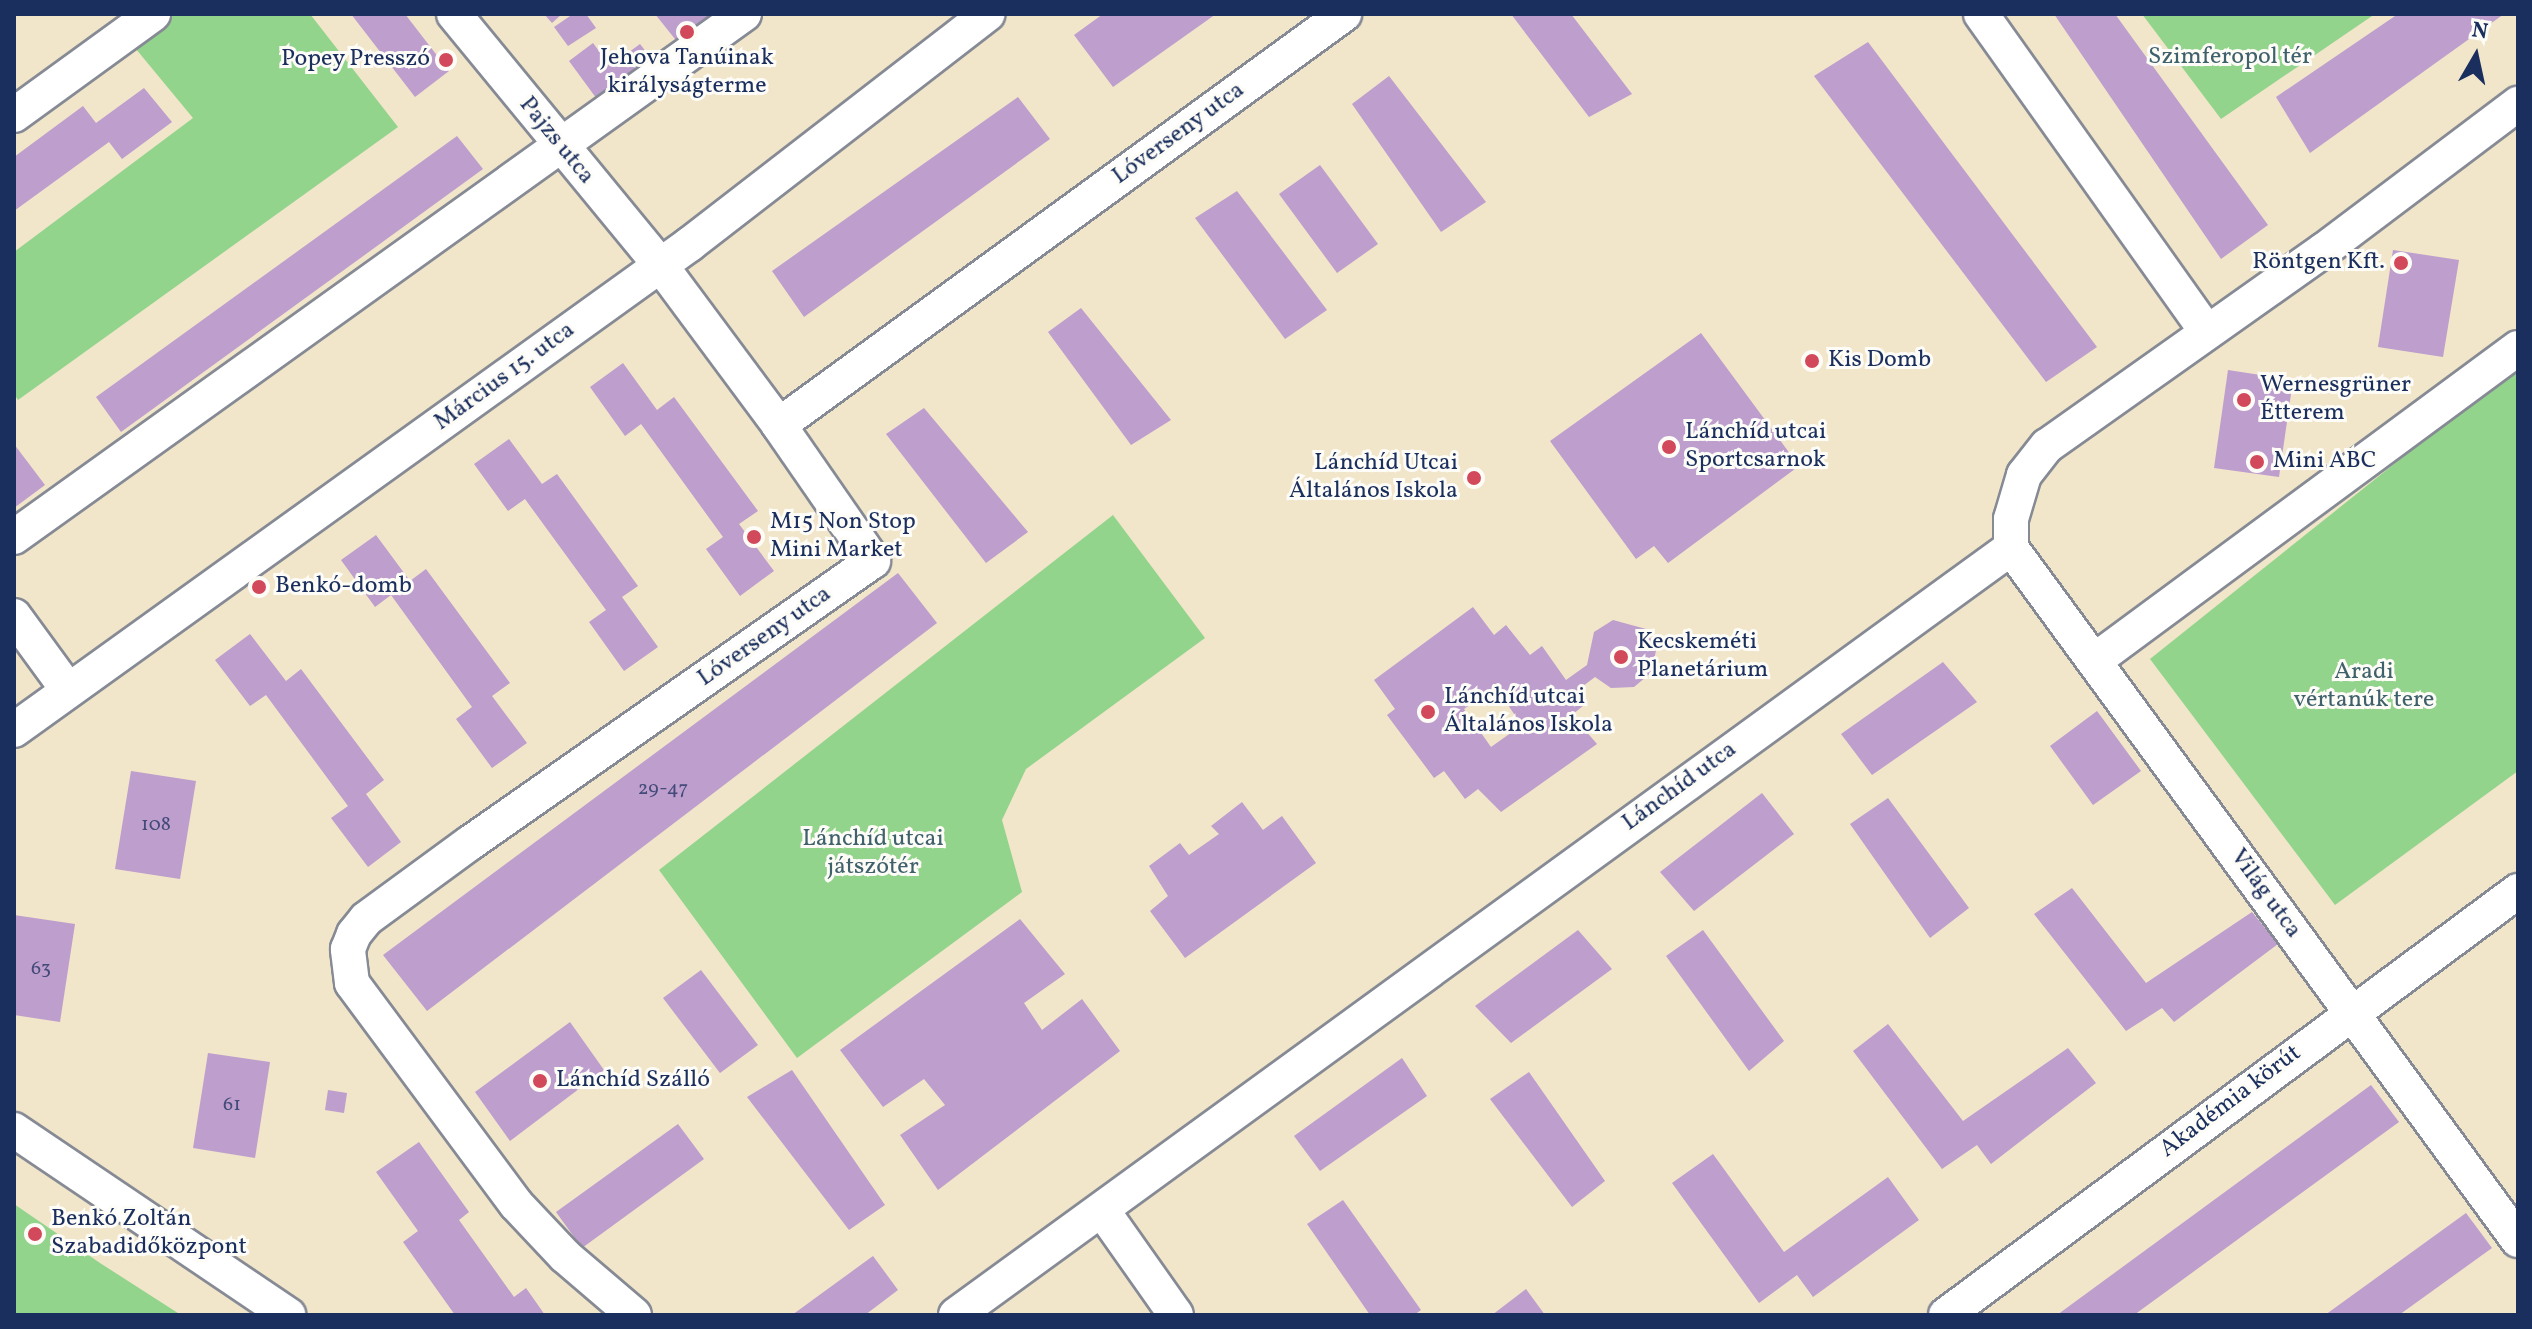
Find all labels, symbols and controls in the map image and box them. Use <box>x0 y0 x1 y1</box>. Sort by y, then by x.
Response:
text: N <box>2470 15 2490 48</box>
north arrow <box>2436 16 2516 96</box>
marker: Jehova Tanúinak királyságterme <box>678 23 696 41</box>
park label: Szimferopol tér <box>2148 44 2312 72</box>
place label: Jehova Tanúinak királyságterme <box>600 45 774 101</box>
place label: Popey Presszó <box>280 46 430 74</box>
marker: Popey Presszó <box>437 51 455 69</box>
street label: Lóverseny utca <box>1107 76 1251 192</box>
street label: Pajzs utca <box>512 91 600 191</box>
place label: Röntgen Kft. <box>2252 249 2385 277</box>
marker: Röntgen Kft. <box>2392 254 2410 272</box>
street label: Március 15. utca <box>429 316 581 438</box>
place label: Kis Domb <box>1828 347 1931 375</box>
marker: Kis Domb <box>1803 352 1821 370</box>
place label: Wernesgrüner Étterem <box>2260 372 2411 428</box>
marker: Wernesgrüner Étterem <box>2235 391 2253 409</box>
place label: Lánchíd utcai Sportcsarnok <box>1685 419 1826 475</box>
marker: Lánchíd utcai Sportcsarnok <box>1660 438 1678 456</box>
place label: Mini ABC <box>2273 448 2376 476</box>
place label: Lánchíd Utcai Általános Iskola <box>1289 450 1458 506</box>
marker: Mini ABC <box>2248 453 2266 471</box>
marker: Lánchíd Utcai Általános Iskola <box>1465 469 1483 487</box>
place label: M15 Non Stop Mini Market <box>770 509 916 565</box>
marker: M15 Non Stop Mini Market <box>745 528 763 546</box>
place label: Benkó-domb <box>275 573 412 601</box>
marker: Benkó-domb <box>250 578 268 596</box>
street label: Lóverseny utca <box>692 580 838 694</box>
place label: Kecskeméti Planetárium <box>1637 629 1768 685</box>
marker: Kecskeméti Planetárium <box>1612 648 1630 666</box>
park label: Aradi vértanúk tere <box>2294 659 2434 715</box>
place label: Lánchíd utcai Általános Iskola <box>1444 684 1613 740</box>
marker: Lánchíd utcai Általános Iskola <box>1419 703 1437 721</box>
street label: Lánchíd utca <box>1617 736 1743 838</box>
house number: 29-47 <box>638 777 688 801</box>
house number: 108 <box>141 813 171 837</box>
park label: Lánchíd utcai játszótér <box>802 826 944 882</box>
street label: Világ utca <box>2223 844 2307 944</box>
house number: 63 <box>31 957 51 981</box>
street label: Akadémia körút <box>2155 1039 2307 1165</box>
place label: Lánchíd Szálló <box>556 1067 710 1095</box>
marker: Lánchíd Szálló <box>531 1072 549 1090</box>
house number: 61 <box>223 1093 241 1117</box>
place label: Benkó Zoltán Szabadidőközpont <box>51 1206 247 1262</box>
marker: Benkó Zoltán Szabadidőközpont <box>26 1225 44 1243</box>

